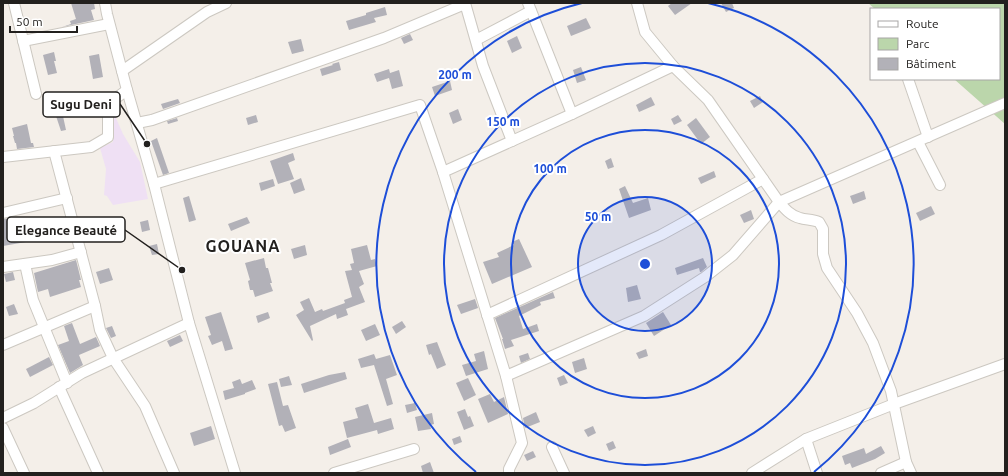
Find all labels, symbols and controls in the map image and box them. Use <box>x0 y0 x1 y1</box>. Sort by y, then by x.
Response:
scale bar <box>10 8 77 34</box>
legend <box>870 8 1000 80</box>
text: 50 m <box>16 15 43 28</box>
text: Route <box>906 17 939 30</box>
text: Parc <box>906 37 930 50</box>
text: Bâtiment <box>906 57 956 70</box>
text: 200 m <box>438 68 472 81</box>
callout: Sugu Deni <box>43 92 120 117</box>
text: Sugu Deni <box>50 97 112 111</box>
text: 150 m <box>486 115 520 128</box>
text: 100 m <box>533 162 567 175</box>
text: 50 m <box>585 210 611 223</box>
callout: Elegance Beauté <box>7 217 125 242</box>
text: Elegance Beauté <box>15 223 117 237</box>
district label: GOUANA <box>205 237 281 255</box>
centre of rings <box>638 257 652 271</box>

